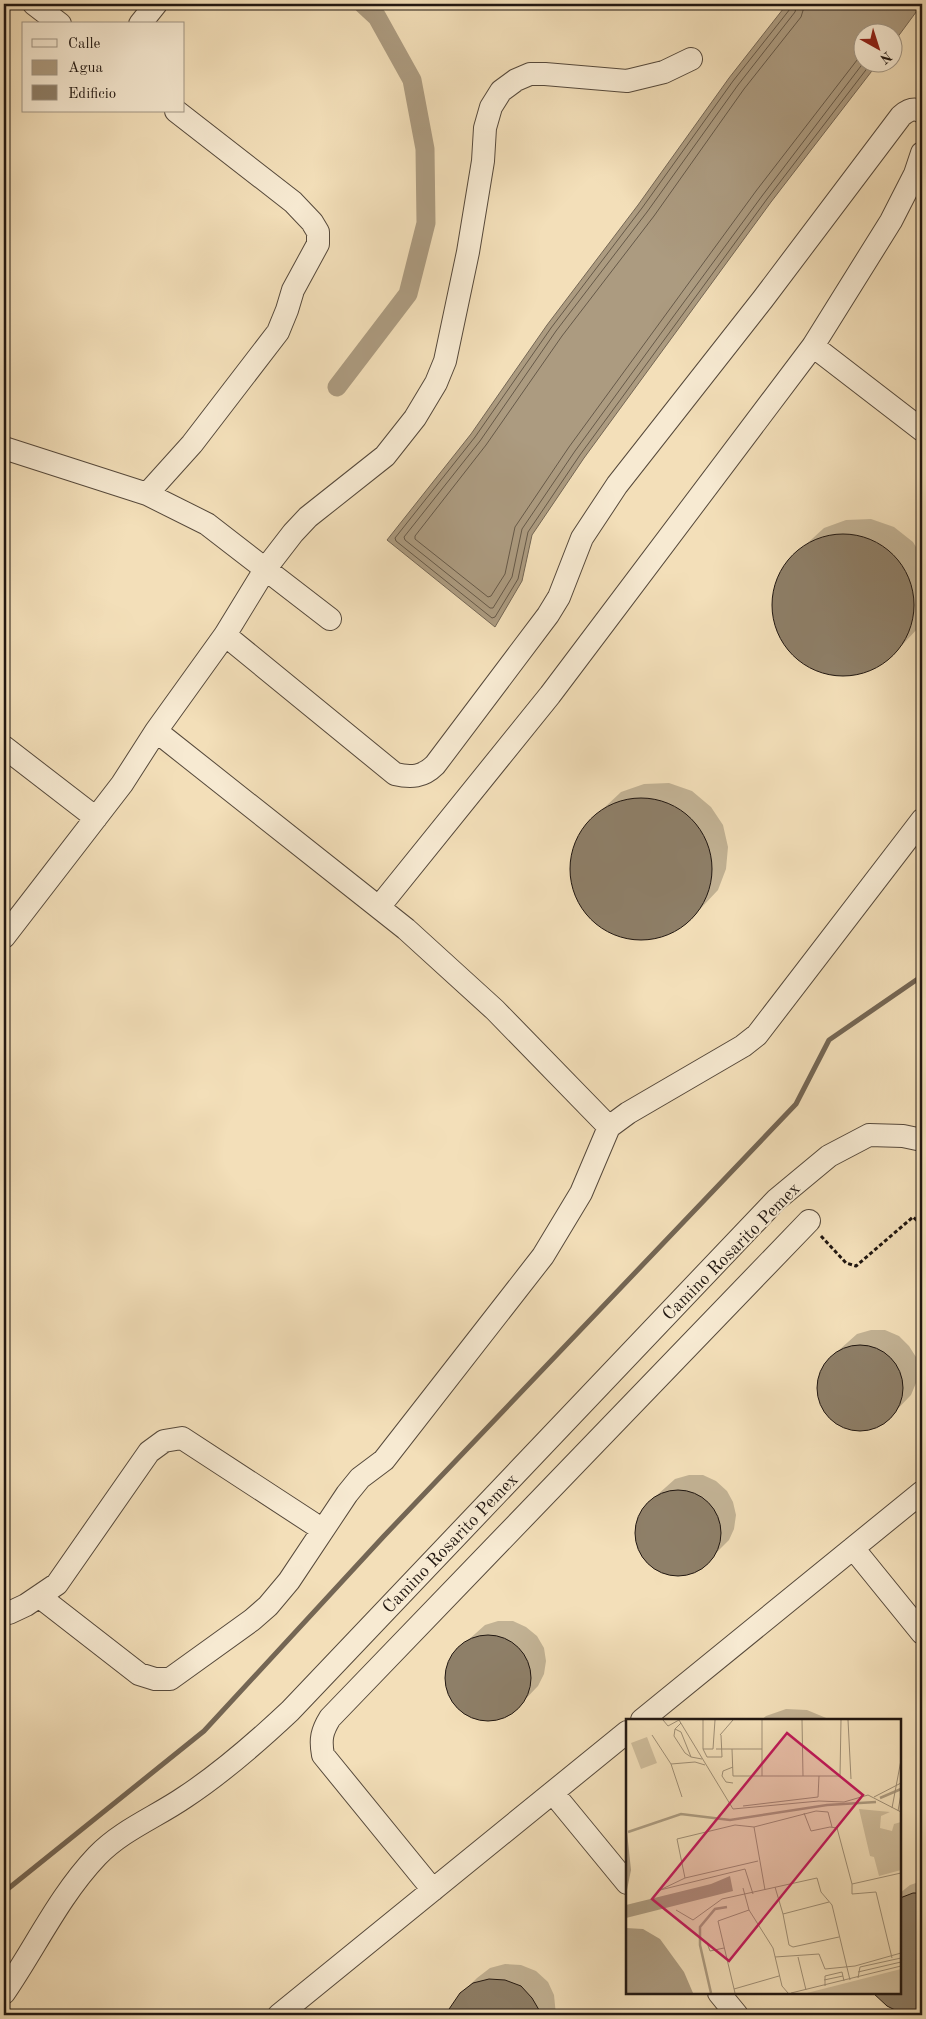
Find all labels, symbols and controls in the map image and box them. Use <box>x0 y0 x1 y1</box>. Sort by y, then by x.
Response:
legend <box>22 22 185 112</box>
north arrow <box>854 22 904 72</box>
text: Calle <box>68 37 101 52</box>
text: N <box>877 49 894 66</box>
text: Agua <box>68 61 104 76</box>
text: Edificio <box>68 87 116 102</box>
street label: Camino Rosarito Pemex <box>659 1179 804 1324</box>
street label: Camino Rosarito Pemex <box>380 1470 522 1617</box>
inset map <box>626 1719 901 1994</box>

